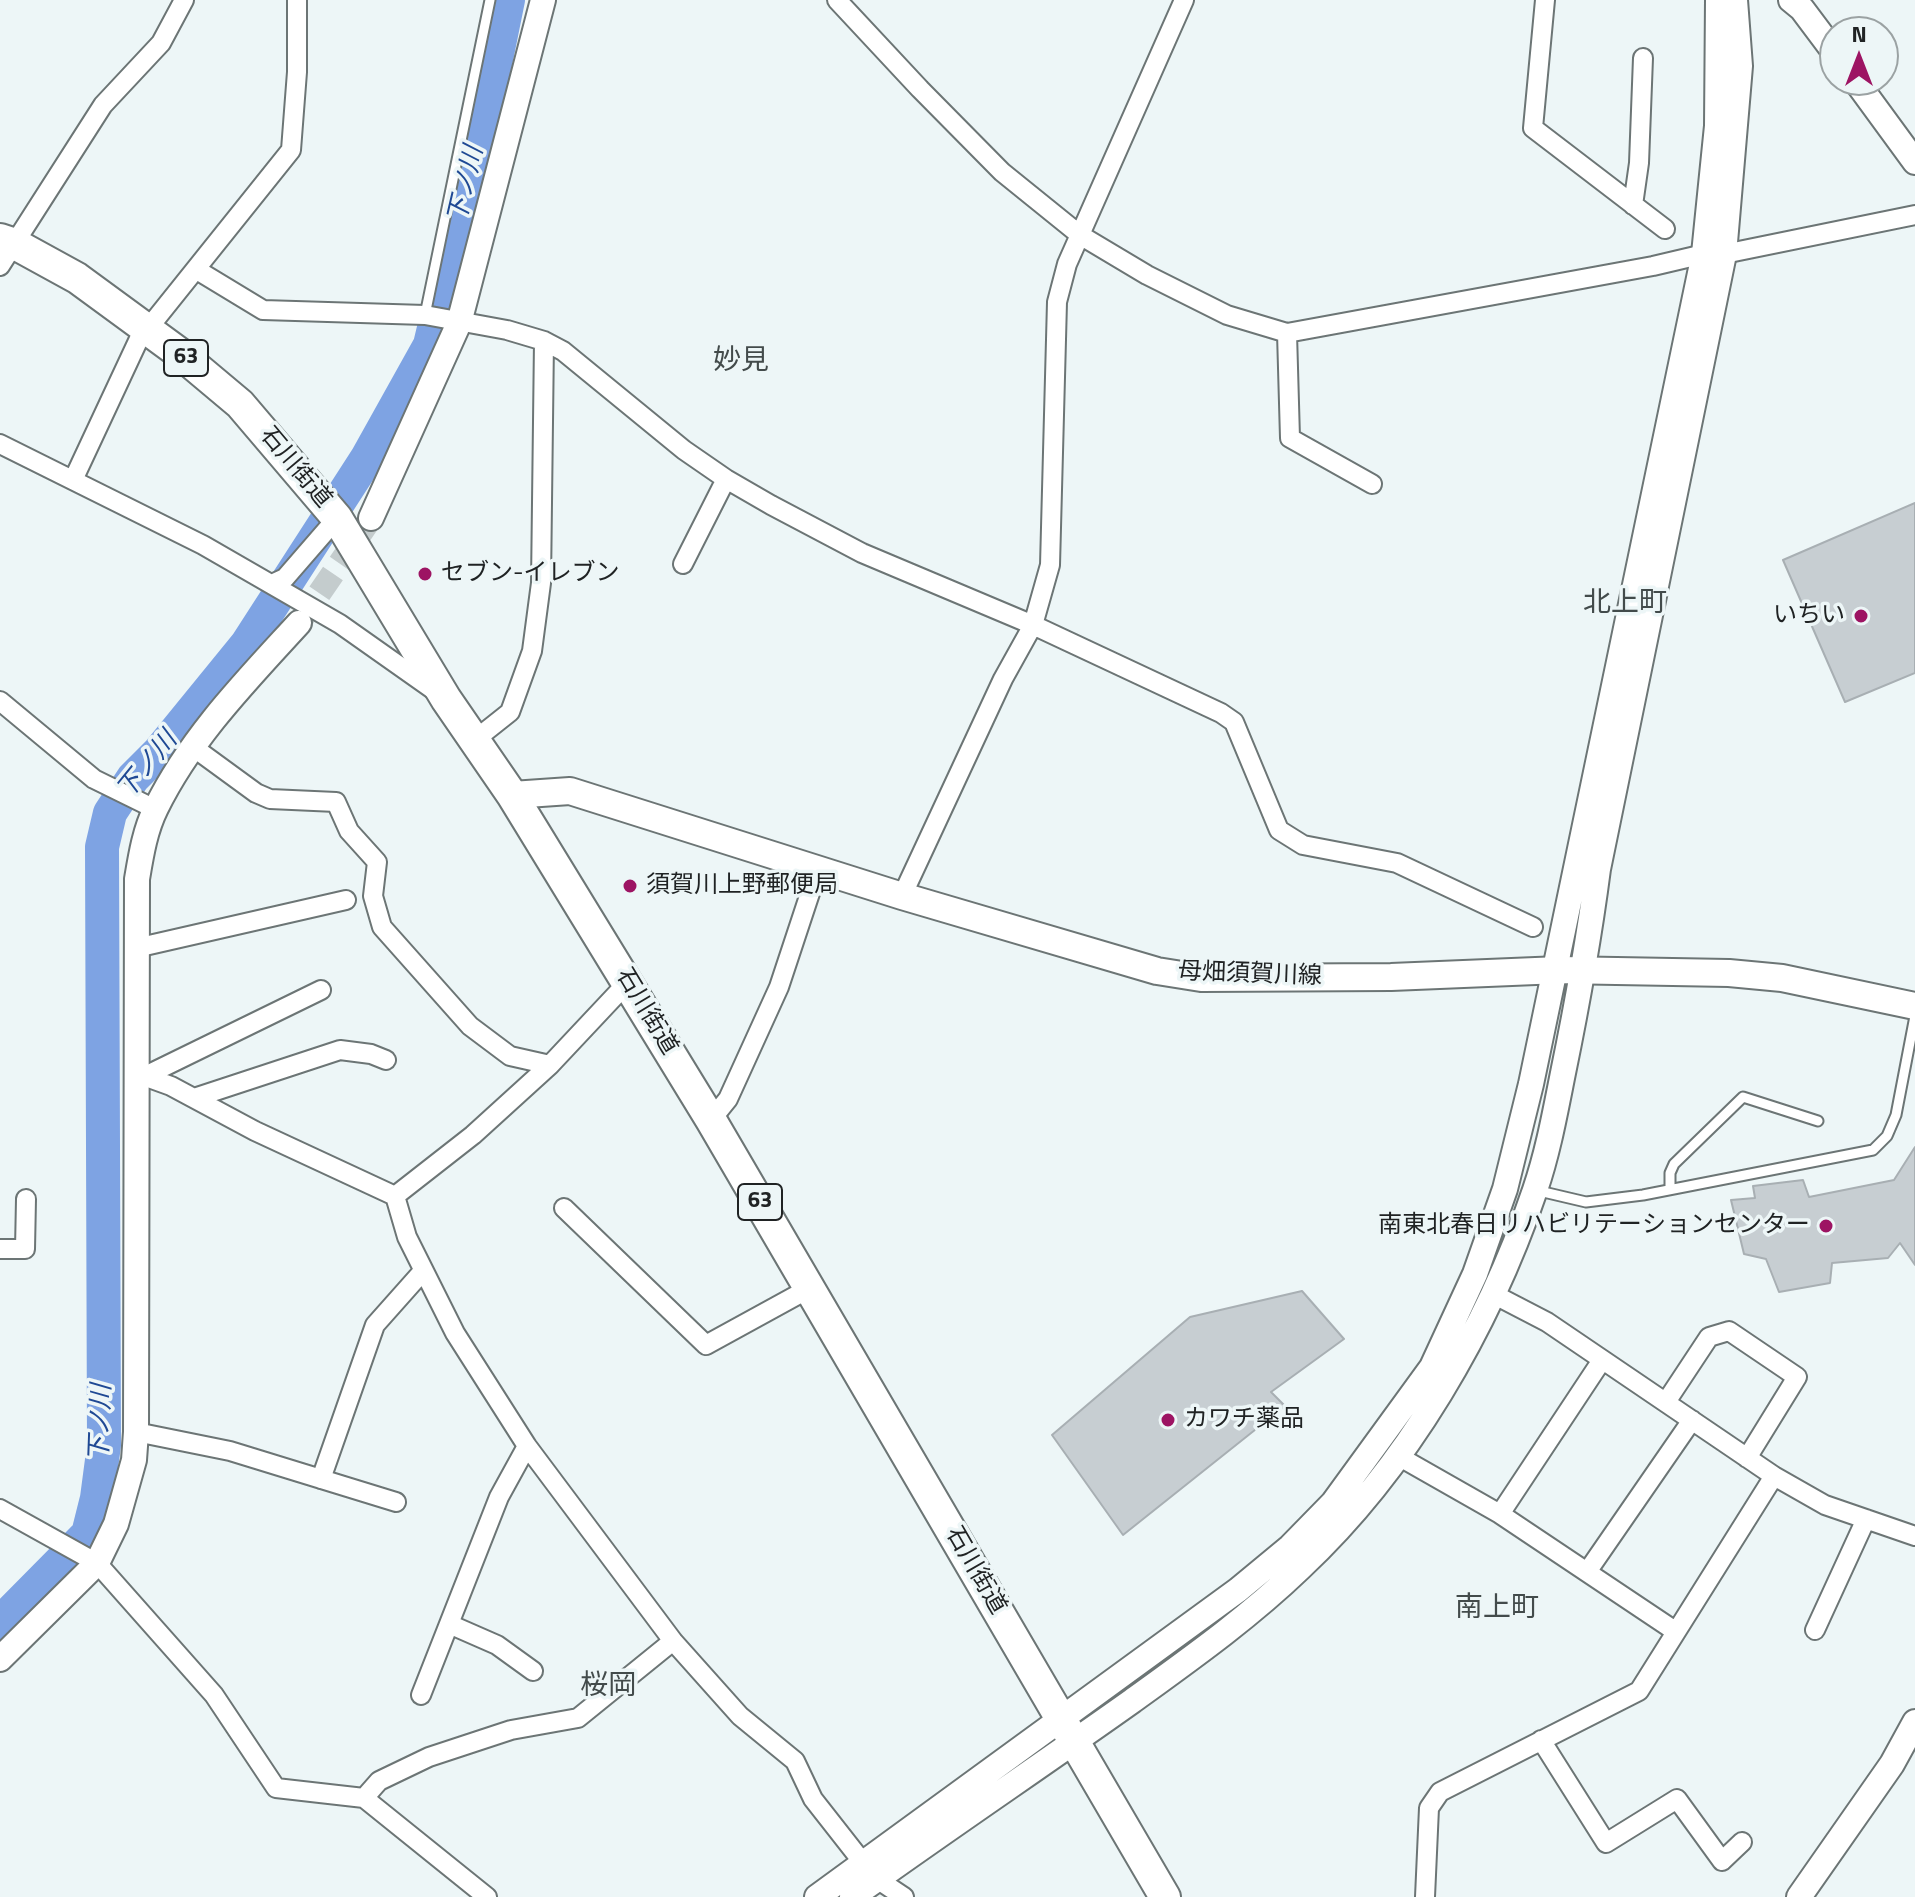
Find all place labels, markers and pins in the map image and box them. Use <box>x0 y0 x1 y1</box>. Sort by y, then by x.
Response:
place label: セブン-イレブン <box>441 560 620 588</box>
marker: セブン-イレブン <box>416 565 434 583</box>
place label: いちい <box>1773 602 1845 630</box>
marker: いちい <box>1852 607 1870 625</box>
place label: 須賀川上野郵便局 <box>646 872 838 900</box>
marker: 須賀川上野郵便局 <box>621 877 639 895</box>
place label: 南東北春日リハビリテーションセンター <box>1378 1212 1810 1240</box>
marker: 南東北春日リハビリテーションセンター <box>1817 1217 1835 1235</box>
place label: カワチ薬品 <box>1184 1406 1304 1434</box>
marker: カワチ薬品 <box>1159 1411 1177 1429</box>

